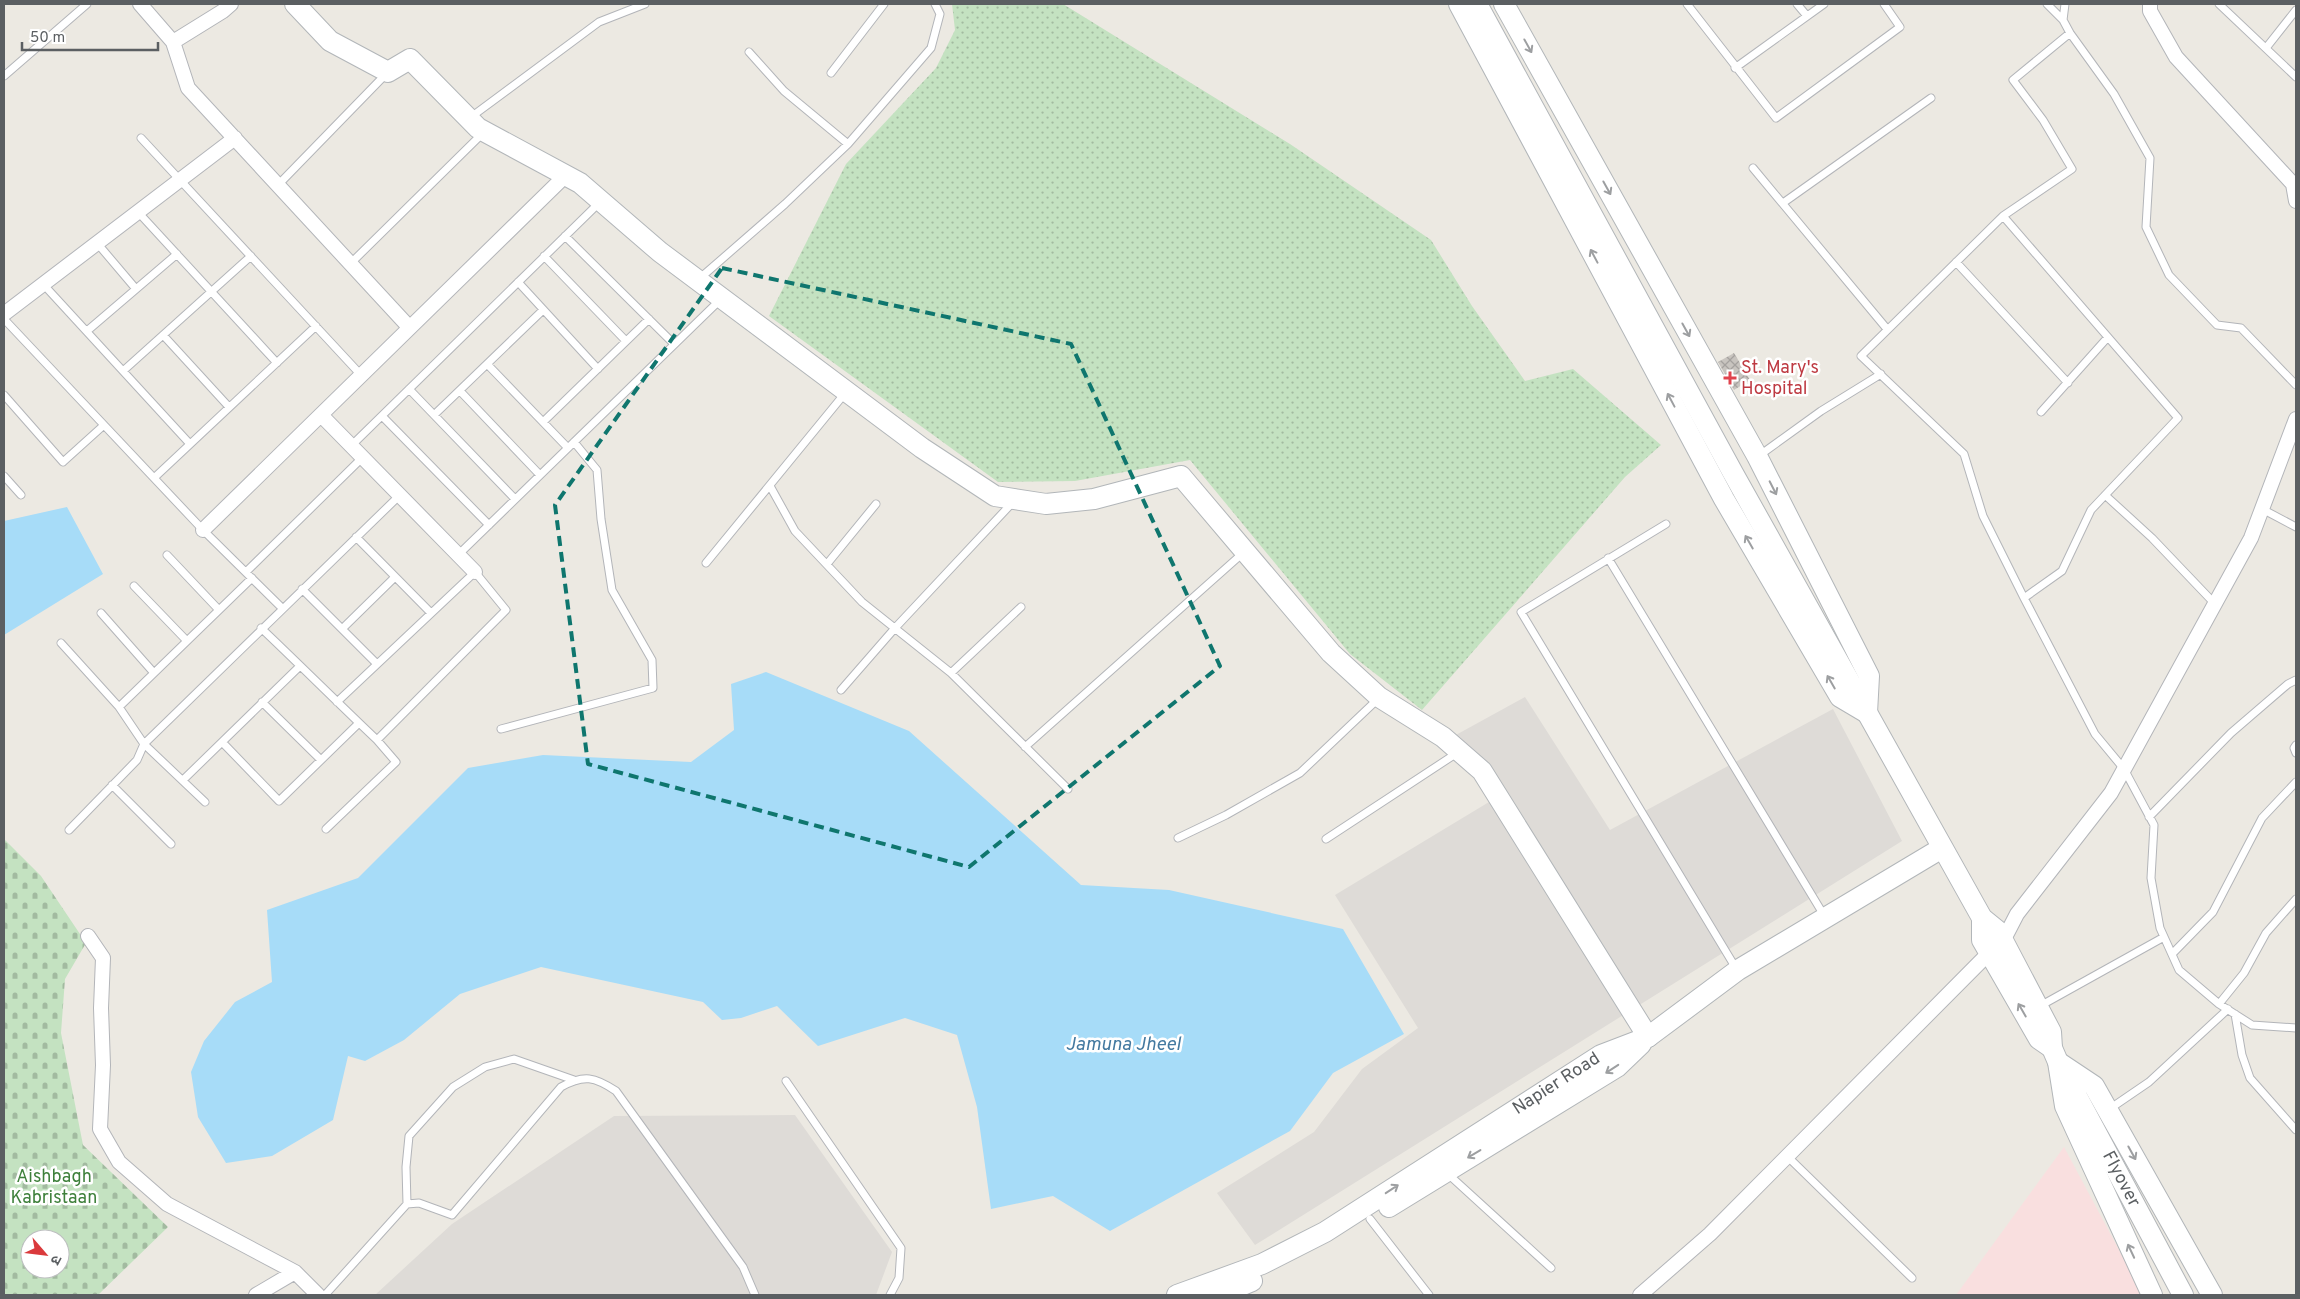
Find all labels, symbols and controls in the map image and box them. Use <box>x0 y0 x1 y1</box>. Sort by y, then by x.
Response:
scale bar <box>22 20 159 52</box>
text: 50 m <box>30 29 65 48</box>
one-way arrow <box>1523 39 1533 53</box>
one-way arrow <box>1603 180 1612 195</box>
one-way arrow <box>1589 249 1599 264</box>
one-way arrow <box>1682 322 1692 337</box>
place label: St. Mary's Hospital <box>1741 357 1819 401</box>
marker: St. Mary's Hospital <box>1723 371 1737 385</box>
one-way arrow <box>1666 392 1676 407</box>
one-way arrow <box>1768 480 1778 495</box>
one-way arrow <box>1744 535 1754 550</box>
one-way arrow <box>1826 676 1836 690</box>
one-way arrow <box>2017 1004 2027 1018</box>
water label: Jamuna Jheel <box>1065 1033 1182 1057</box>
street label: Napier Road <box>1508 1047 1604 1120</box>
one-way arrow <box>1605 1064 1619 1075</box>
one-way arrow <box>2128 1145 2137 1160</box>
street label: Flyover <box>2097 1147 2145 1211</box>
one-way arrow <box>1467 1150 1481 1160</box>
park label: Aishbagh Kabristaan <box>11 1166 97 1210</box>
one-way arrow <box>1385 1184 1399 1194</box>
north arrow <box>20 1229 70 1279</box>
one-way arrow <box>2126 1244 2135 1259</box>
text: उ <box>45 1252 65 1268</box>

